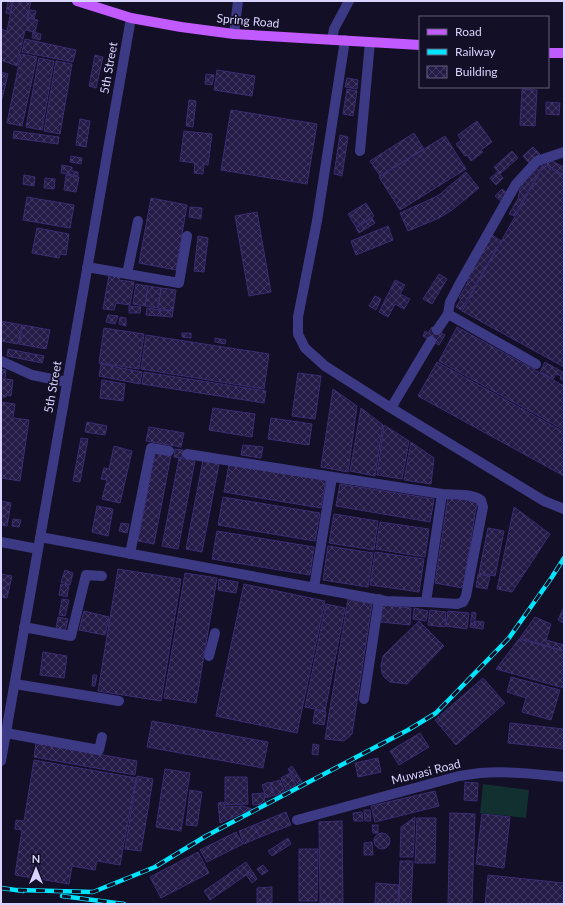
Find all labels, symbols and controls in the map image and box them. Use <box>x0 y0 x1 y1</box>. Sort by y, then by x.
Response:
street label: Spring Road <box>216 10 280 31</box>
legend <box>419 16 549 88</box>
text: Road <box>455 24 482 39</box>
street label: 5th Street <box>97 40 121 95</box>
text: Railway <box>455 44 496 59</box>
text: Building <box>455 64 498 79</box>
street label: 5th Street <box>41 359 65 414</box>
street label: Muwasi Road <box>390 756 462 787</box>
north arrow <box>16 849 56 889</box>
text: N <box>32 852 40 865</box>

